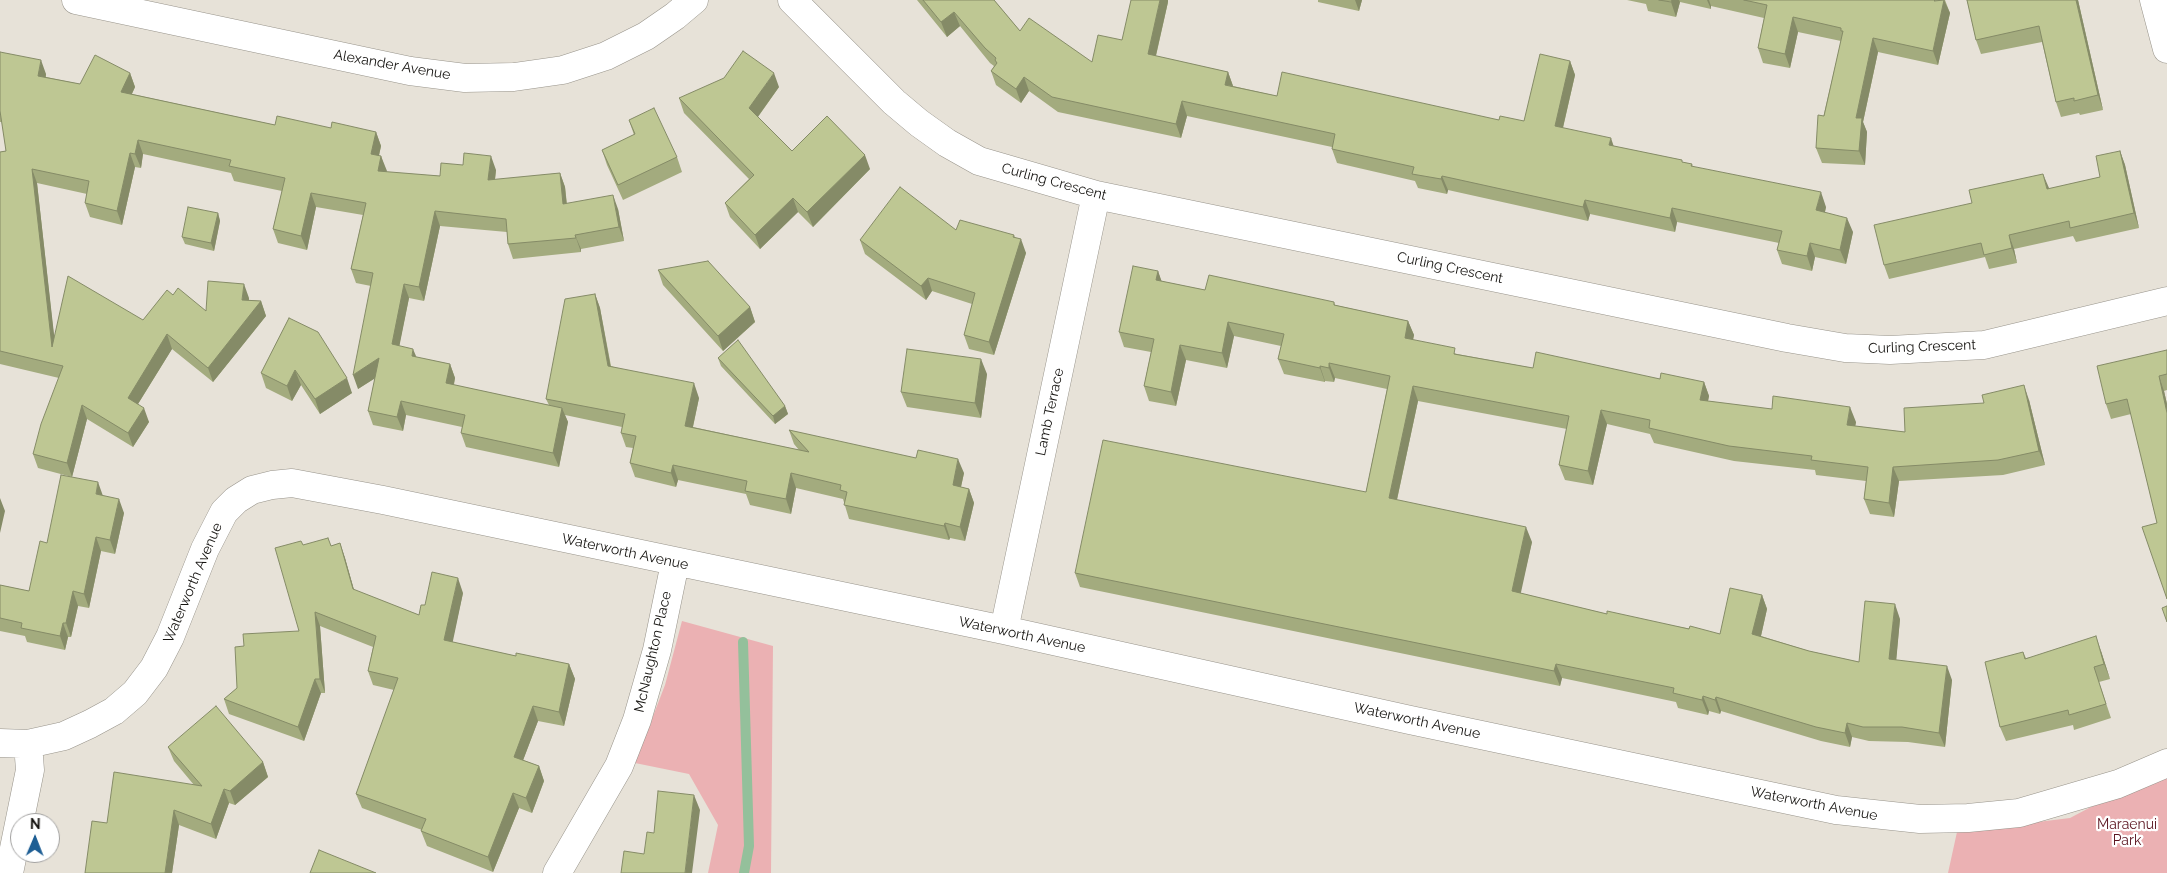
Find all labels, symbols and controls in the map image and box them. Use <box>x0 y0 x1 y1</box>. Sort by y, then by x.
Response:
street label: Alexander Avenue <box>332 46 452 84</box>
street label: Curling Crescent <box>1000 160 1108 204</box>
street label: Curling Crescent <box>1395 249 1505 287</box>
street label: Curling Crescent <box>1868 337 1976 357</box>
street label: Lamb Terrace <box>1032 367 1068 457</box>
street label: Waterworth Avenue <box>160 520 226 646</box>
street label: Waterworth Avenue <box>560 530 690 574</box>
street label: McNaughton Place <box>631 590 675 714</box>
street label: Waterworth Avenue <box>957 613 1087 657</box>
street label: Waterworth Avenue <box>1352 699 1482 743</box>
street label: Waterworth Avenue <box>1749 783 1879 825</box>
north arrow <box>10 813 60 863</box>
text: N <box>30 816 41 832</box>
park label: Maraenui Park <box>2097 817 2157 850</box>

